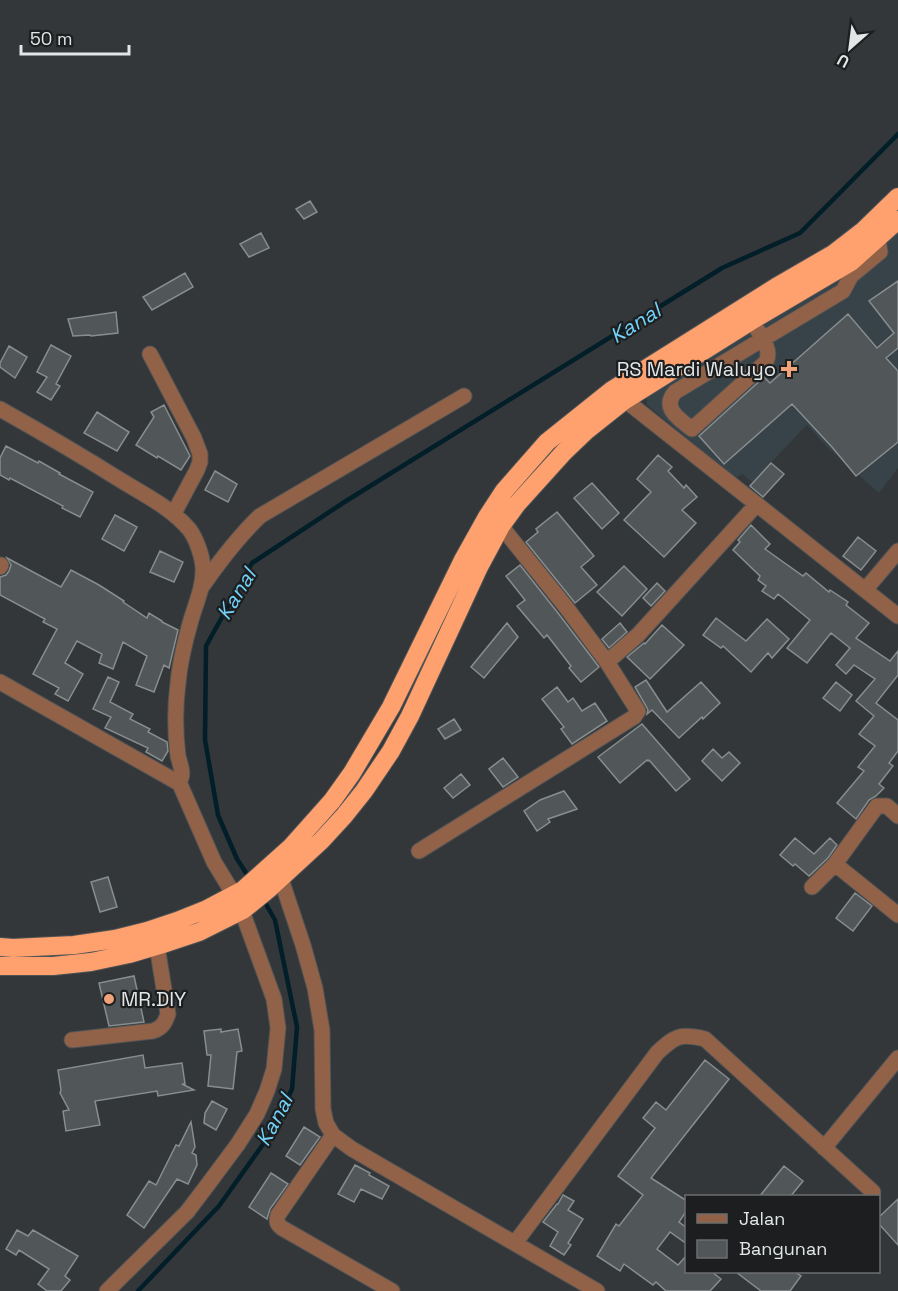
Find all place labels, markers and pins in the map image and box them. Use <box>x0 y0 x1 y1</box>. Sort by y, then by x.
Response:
place label: RS Mardi Waluyo <box>617 356 776 382</box>
marker: RS Mardi Waluyo <box>780 360 798 378</box>
place label: MR.DIY <box>121 986 186 1012</box>
marker: MR.DIY <box>102 992 116 1006</box>

